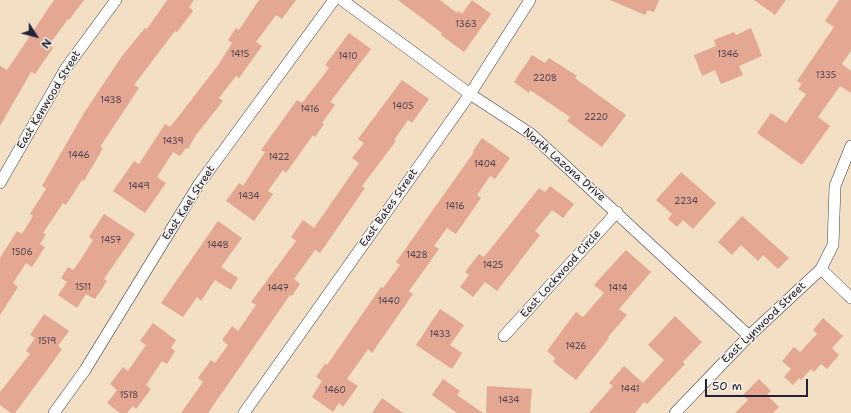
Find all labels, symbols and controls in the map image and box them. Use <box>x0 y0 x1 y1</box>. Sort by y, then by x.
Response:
north arrow <box>16 16 56 56</box>
house number: 1363 <box>455 20 477 30</box>
text: N <box>37 35 55 51</box>
street label: East Kenwood Street <box>14 48 84 152</box>
house number: 1415 <box>231 50 249 60</box>
house number: 1346 <box>717 50 739 60</box>
house number: 1410 <box>338 52 358 62</box>
house number: 1335 <box>816 71 836 81</box>
house number: 2208 <box>533 74 557 84</box>
house number: 1438 <box>100 96 122 106</box>
house number: 1405 <box>392 102 414 112</box>
house number: 1416 <box>301 105 319 115</box>
house number: 2220 <box>584 113 608 123</box>
street label: North Lazona Drive <box>520 126 608 204</box>
house number: 1439 <box>162 137 184 147</box>
house number: 1446 <box>68 151 90 161</box>
house number: 1422 <box>268 153 290 163</box>
house number: 1404 <box>474 160 496 170</box>
street label: East Kael Street <box>160 163 218 243</box>
street label: East Bates Street <box>357 166 421 250</box>
house number: 1449 <box>128 182 150 192</box>
house number: 1434 <box>238 192 260 202</box>
house number: 2234 <box>674 197 698 207</box>
house number: 1416 <box>446 202 464 212</box>
street label: East Lockwood Circle <box>518 227 604 321</box>
house number: 1457 <box>101 236 121 246</box>
house number: 1448 <box>207 241 229 251</box>
house number: 1506 <box>11 248 33 258</box>
house number: 1428 <box>406 251 428 261</box>
house number: 1425 <box>483 261 503 271</box>
street label: East Lynwood Street <box>719 280 809 366</box>
house number: 1511 <box>75 283 91 293</box>
house number: 1447 <box>267 284 289 294</box>
house number: 1414 <box>609 284 627 294</box>
house number: 1440 <box>378 297 400 307</box>
house number: 1433 <box>429 330 451 340</box>
house number: 1519 <box>38 337 56 347</box>
house number: 1426 <box>565 342 587 352</box>
scale bar <box>707 371 810 397</box>
text: 50 m <box>712 378 742 394</box>
house number: 1441 <box>620 385 640 395</box>
house number: 1460 <box>324 386 346 396</box>
house number: 1518 <box>120 391 138 401</box>
house number: 1434 <box>498 396 520 406</box>

